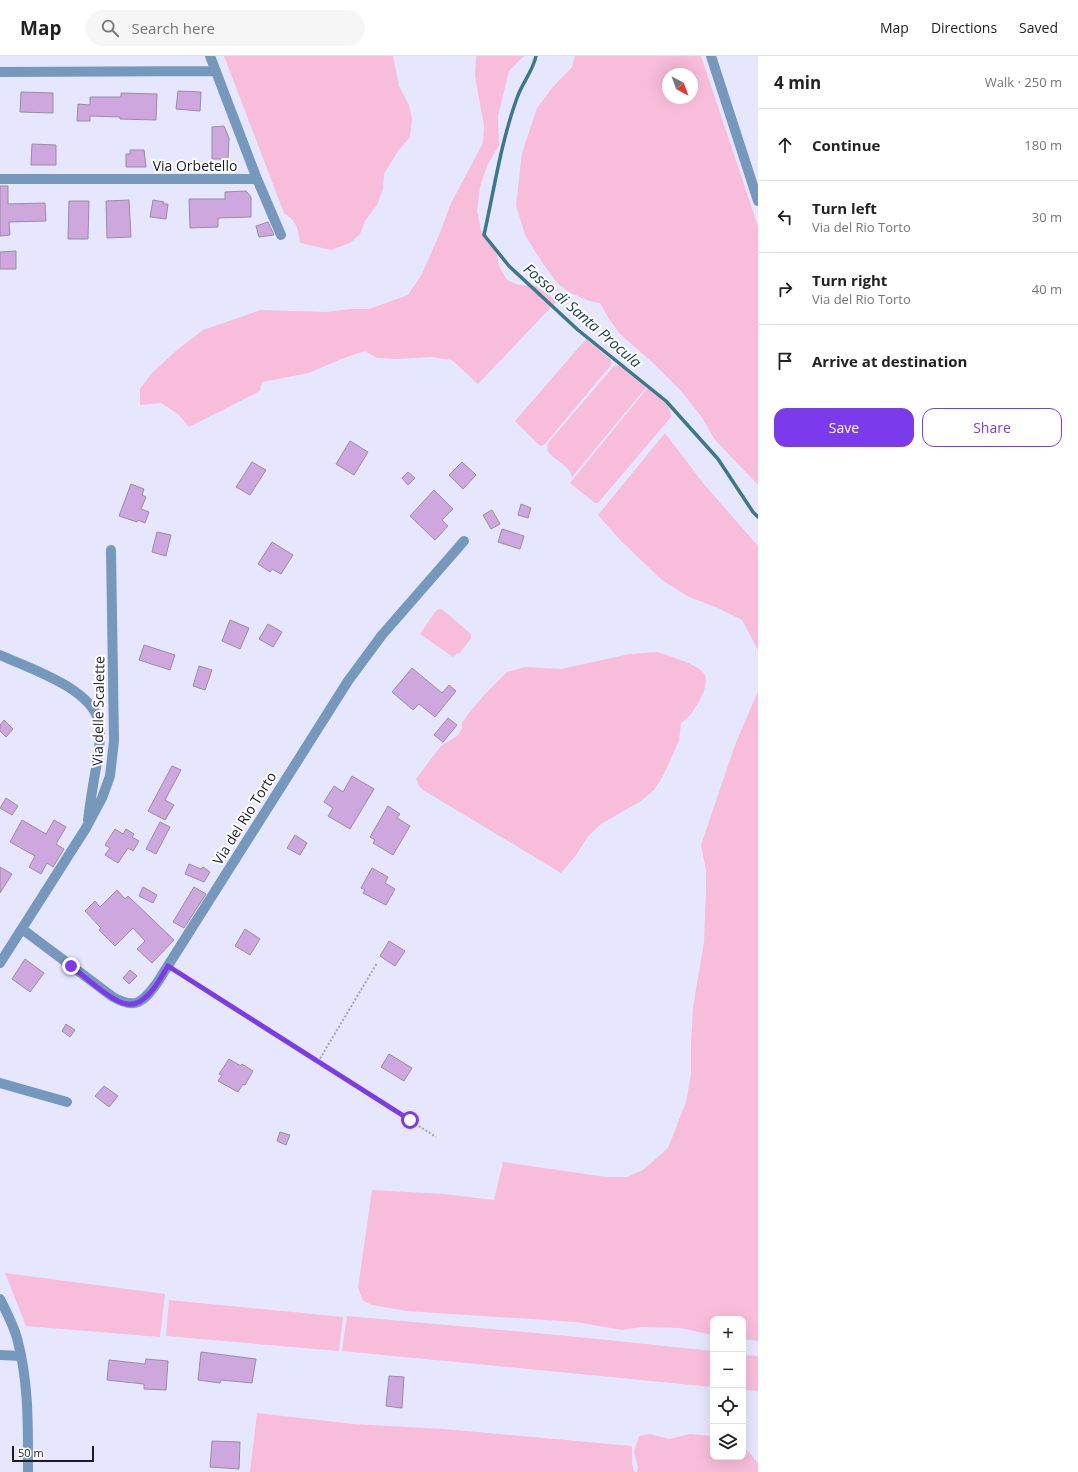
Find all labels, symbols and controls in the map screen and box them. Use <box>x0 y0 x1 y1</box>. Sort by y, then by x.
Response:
search box <box>85 10 365 46</box>
text: Map <box>20 15 61 41</box>
icon: search <box>99 17 121 39</box>
text: Search here <box>131 18 215 38</box>
text: Map <box>880 18 909 37</box>
text: Directions <box>931 18 997 37</box>
text: Saved <box>1019 18 1058 37</box>
north arrow <box>662 68 698 104</box>
text: 4 min <box>774 71 821 94</box>
text: Walk · 250 m <box>985 73 1062 91</box>
icon: ahead <box>774 134 796 156</box>
text: Continue <box>812 135 880 155</box>
text: 180 m <box>1024 136 1062 154</box>
street label: Via Orbetello <box>153 156 237 175</box>
text: Turn left <box>812 198 877 218</box>
icon: left <box>774 206 796 228</box>
text: 30 m <box>1032 208 1062 226</box>
text: Via del Rio Torto <box>812 218 911 236</box>
water label: Fosso di Santa Procula <box>520 258 646 372</box>
text: Turn right <box>812 270 887 290</box>
icon: right <box>774 278 796 300</box>
text: 40 m <box>1032 280 1062 298</box>
text: Via del Rio Torto <box>812 290 911 308</box>
icon: arrive <box>774 350 796 372</box>
text: Arrive at destination <box>812 351 967 371</box>
button: Save <box>774 408 914 447</box>
button: Share <box>922 408 1062 447</box>
street label: Via delle Scalette <box>88 656 108 766</box>
street label: Via del Rio Torto <box>208 768 280 868</box>
route end <box>62 957 80 975</box>
route start <box>401 1111 419 1129</box>
map controls <box>710 1316 746 1460</box>
button: + <box>710 1316 746 1352</box>
button: − <box>710 1352 746 1388</box>
button: locate <box>710 1388 746 1424</box>
button: layers <box>710 1424 746 1460</box>
scale bar <box>12 1444 94 1463</box>
text: 50 m <box>18 1445 44 1460</box>

